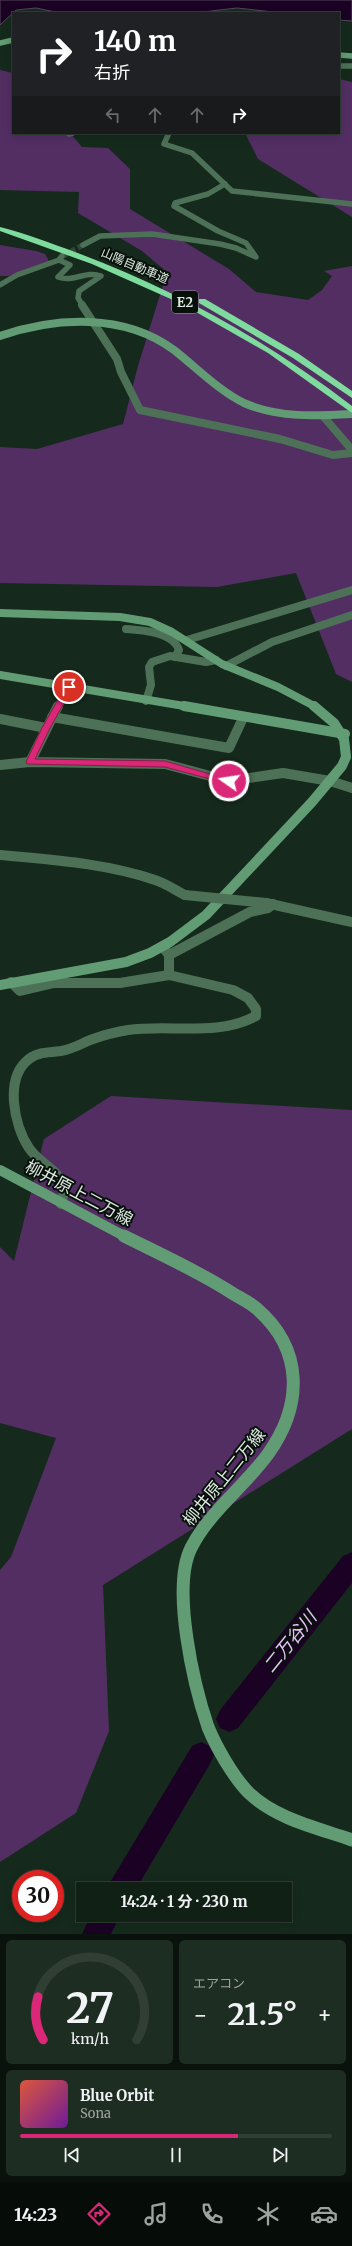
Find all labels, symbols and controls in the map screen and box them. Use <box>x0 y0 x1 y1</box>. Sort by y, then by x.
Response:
text: 140 m <box>94 23 176 59</box>
icon: right <box>28 28 80 80</box>
text: 右折 <box>94 61 130 84</box>
icon: left <box>102 104 124 126</box>
icon: ahead <box>144 104 166 126</box>
icon: ahead <box>186 104 208 126</box>
icon: right <box>228 104 250 126</box>
street label: 山陽自動車道 <box>99 245 171 287</box>
road number: E2 <box>172 291 198 313</box>
pin <box>52 670 86 704</box>
icon: arrive <box>58 676 80 698</box>
position arrow <box>208 760 250 802</box>
street label: 柳井原上二万線 <box>21 1155 137 1231</box>
street label: 柳井原上二万線 <box>178 1424 270 1530</box>
water label: 二万谷川 <box>258 1605 322 1677</box>
speed limit sign: 30 <box>12 1870 64 1922</box>
text: 14:24 · 1 分 · 230 m <box>120 1892 248 1911</box>
text: エアコン <box>193 1975 245 1992</box>
text: 27 <box>65 1982 114 2034</box>
text: 21.5° <box>228 1995 297 2033</box>
text: − <box>193 2001 208 2029</box>
text: + <box>317 2001 332 2029</box>
text: km/h <box>71 2030 109 2048</box>
text: Blue Orbit <box>80 2086 154 2105</box>
text: Sona <box>80 2105 111 2122</box>
icon: previous <box>61 2144 83 2166</box>
icon: pause <box>165 2144 187 2166</box>
icon: next <box>269 2144 291 2166</box>
icon: directions <box>85 2200 113 2228</box>
icon: music <box>142 2200 170 2228</box>
icon: phone <box>198 2200 226 2228</box>
icon: climate <box>254 2200 282 2228</box>
icon: car <box>310 2200 338 2228</box>
text: 14:23 <box>14 2203 57 2226</box>

